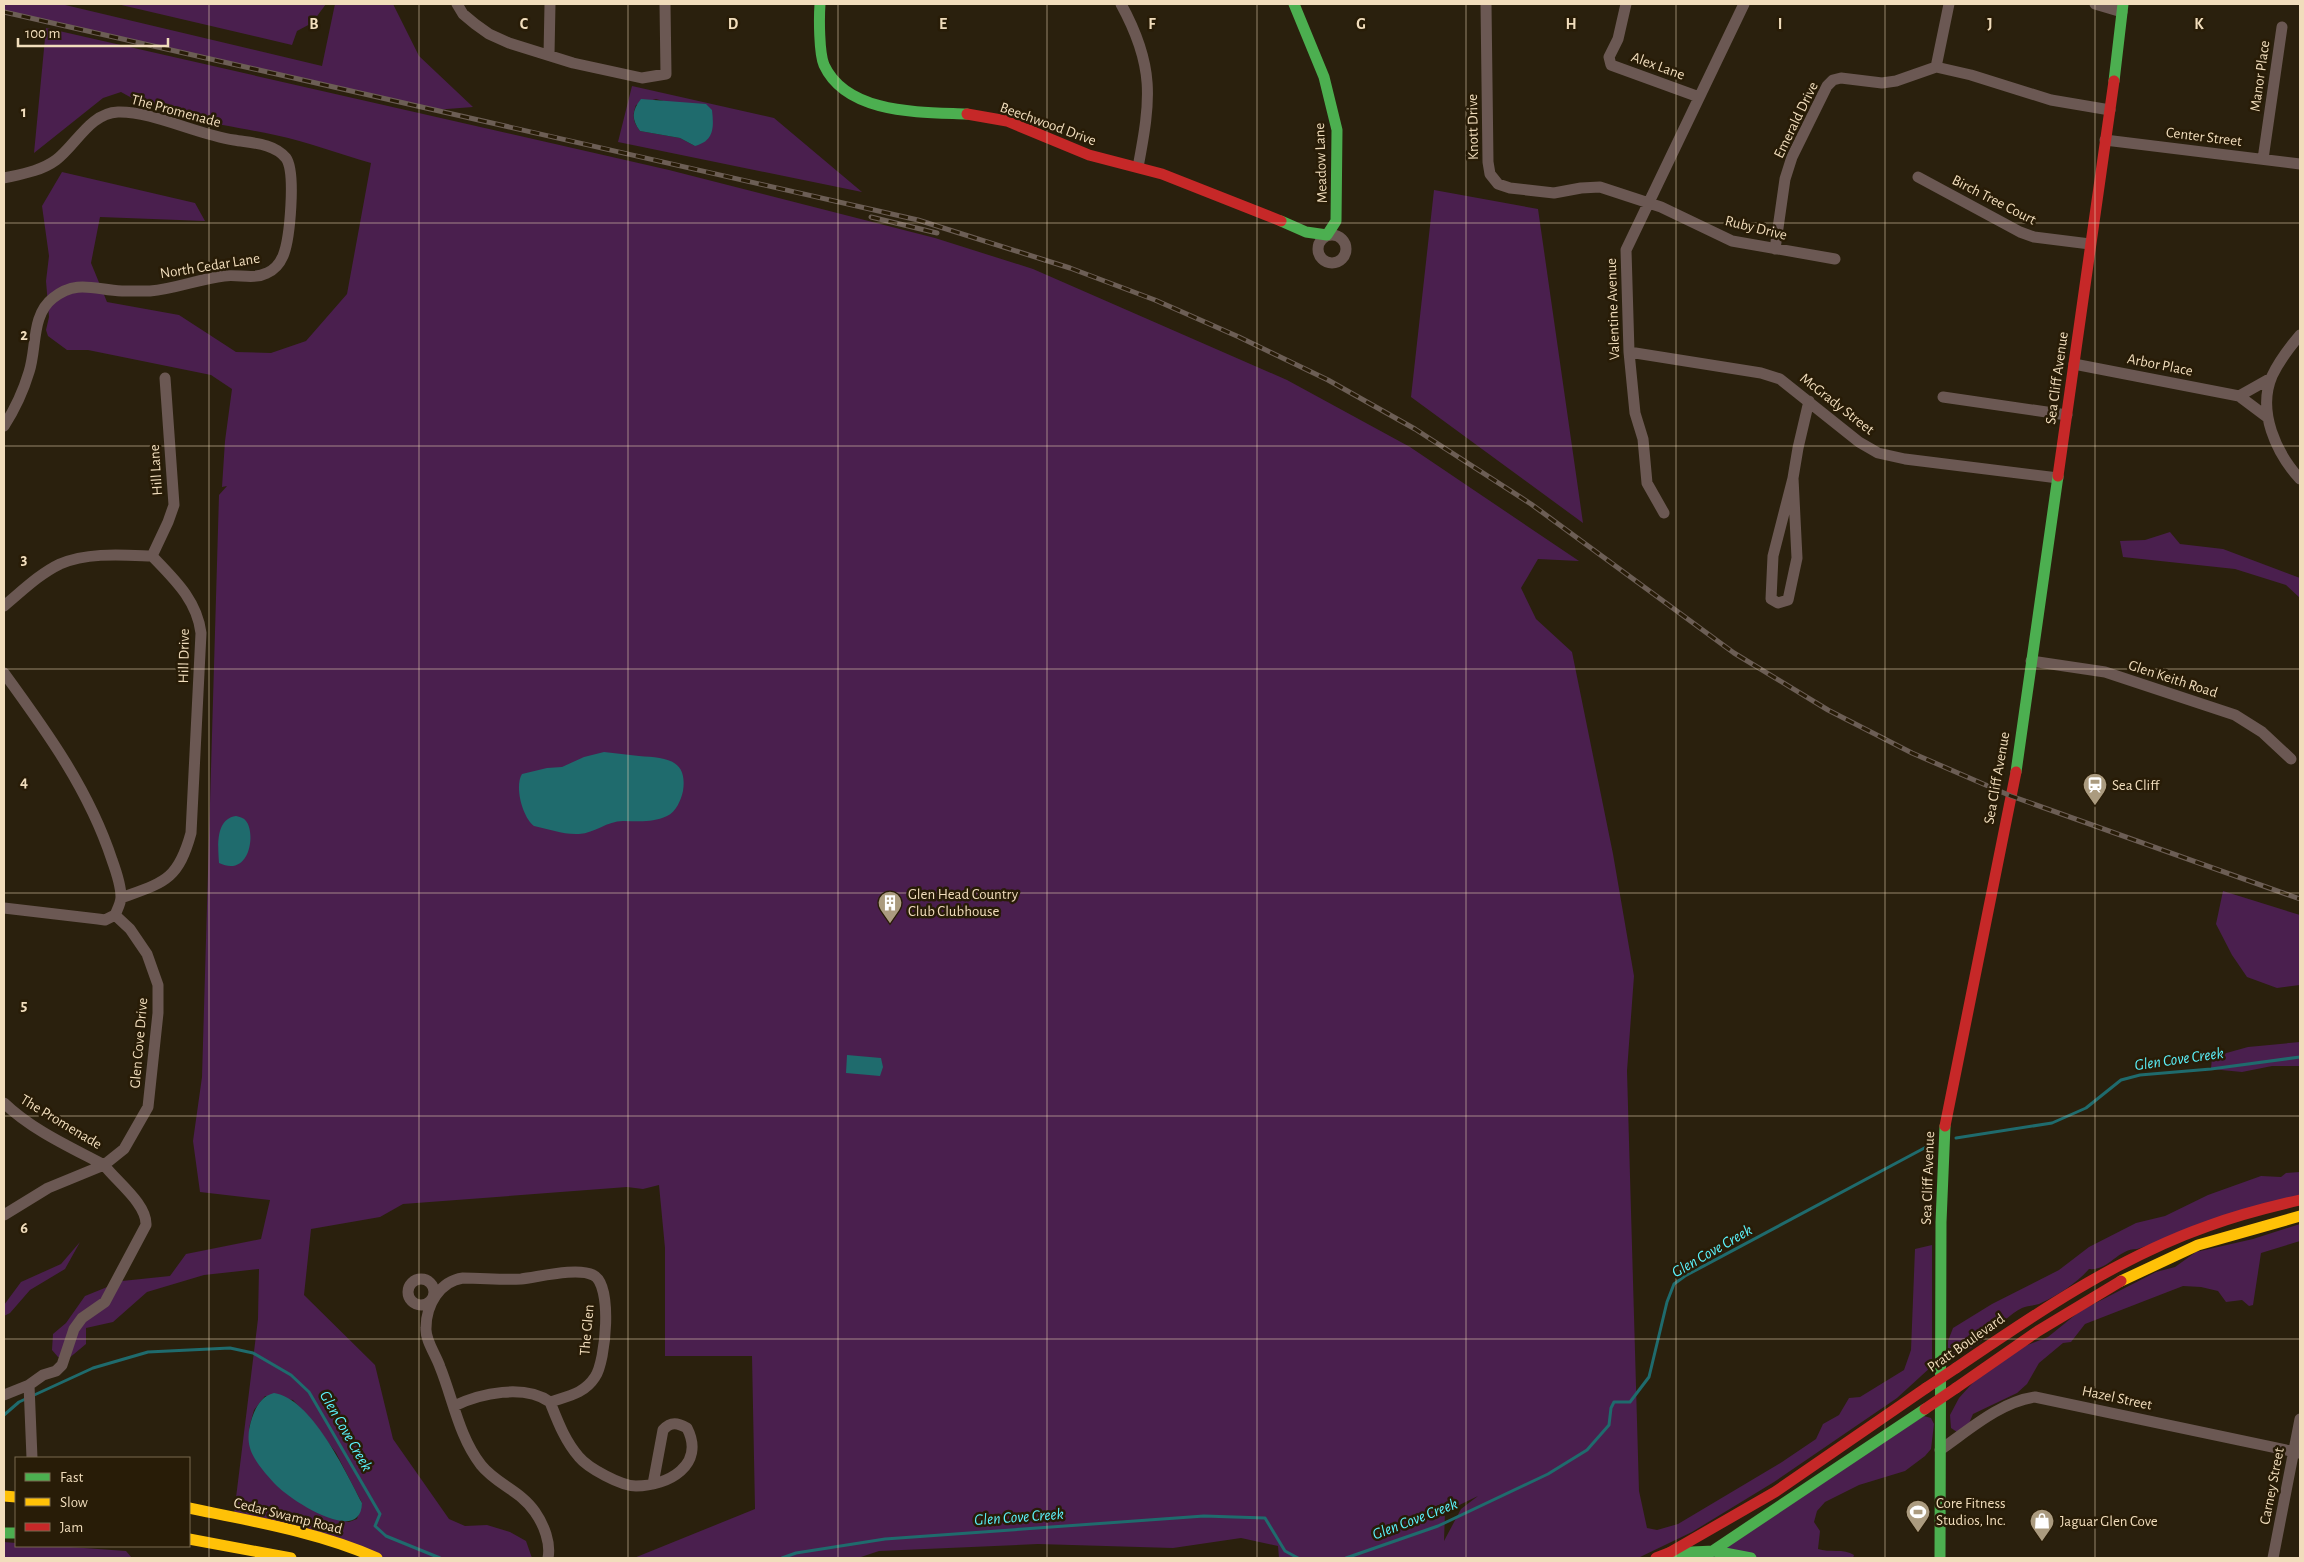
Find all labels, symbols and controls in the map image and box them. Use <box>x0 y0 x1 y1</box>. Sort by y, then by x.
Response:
scale bar <box>18 15 168 47</box>
text: B <box>309 16 319 32</box>
text: C <box>520 16 529 32</box>
text: D <box>728 16 739 32</box>
text: E <box>939 16 947 32</box>
text: F <box>1148 16 1156 32</box>
text: G <box>1356 16 1366 32</box>
text: H <box>1565 16 1577 32</box>
text: I <box>1778 16 1782 32</box>
text: J <box>1987 16 1993 32</box>
text: K <box>2194 16 2204 32</box>
text: 100 m <box>25 26 60 41</box>
street label: Manor Place <box>2248 39 2272 113</box>
street label: Alex Lane <box>1629 49 1687 83</box>
street label: Emerald Drive <box>1771 79 1821 160</box>
street label: The Promenade <box>129 92 223 130</box>
street label: Knott Drive <box>1465 94 1481 160</box>
street label: Beechwood Drive <box>998 100 1098 148</box>
text: 1 <box>21 104 27 120</box>
street label: Meadow Lane <box>1312 122 1330 204</box>
street label: Center Street <box>2165 125 2243 149</box>
street label: Birch Tree Court <box>1950 172 2039 228</box>
street label: Ruby Drive <box>1723 213 1789 243</box>
street label: North Cedar Lane <box>159 251 261 281</box>
street label: Valentine Avenue <box>1604 258 1622 360</box>
text: 2 <box>20 327 28 343</box>
street label: Sea Cliff Avenue <box>2043 331 2071 425</box>
street label: Arbor Place <box>2126 351 2194 379</box>
street label: McGrady Street <box>1797 371 1877 438</box>
street label: Hill Lane <box>147 444 165 496</box>
text: 3 <box>21 551 28 567</box>
street label: Hill Drive <box>176 628 192 684</box>
street label: Glen Keith Road <box>2126 657 2220 701</box>
street label: Sea Cliff Avenue <box>1981 731 2013 825</box>
station icon: Sea Cliff <box>2082 772 2108 806</box>
text: 4 <box>20 774 28 790</box>
place label: Sea Cliff <box>2112 778 2161 793</box>
place label: Glen Head Country Club Clubhouse <box>908 887 1019 919</box>
building icon: Glen Head Country Club Clubhouse <box>877 890 903 924</box>
text: 5 <box>21 997 28 1013</box>
street label: Glen Cove Drive <box>128 997 150 1089</box>
water label: Glen Cove Creek <box>2133 1045 2225 1073</box>
street label: The Promenade <box>18 1092 104 1152</box>
street label: Sea Cliff Avenue <box>1919 1131 1937 1225</box>
text: 6 <box>20 1220 28 1236</box>
water label: Glen Cove Creek <box>1669 1222 1755 1280</box>
street label: The Glen <box>577 1304 597 1356</box>
street label: Pratt Boulevard <box>1925 1311 2007 1375</box>
street label: Hazel Street <box>2081 1383 2154 1413</box>
water label: Glen Cove Creek <box>317 1388 375 1474</box>
street label: Carney Street <box>2257 1446 2287 1526</box>
legend <box>15 1457 190 1547</box>
text: Fast <box>60 1470 84 1485</box>
text: Slow <box>60 1495 88 1510</box>
street label: Cedar Swamp Road <box>232 1495 344 1537</box>
water label: Glen Cove Creek <box>1370 1495 1460 1543</box>
place label: Core Fitness Studios, Inc. <box>1936 1496 2006 1528</box>
sports icon: Core Fitness Studios, Inc. <box>1905 1499 1931 1533</box>
water label: Glen Cove Creek <box>974 1506 1064 1528</box>
shop icon: Jaguar Glen Cove <box>2029 1508 2055 1542</box>
place label: Jaguar Glen Cove <box>2060 1514 2158 1529</box>
text: Jam <box>60 1520 83 1535</box>

